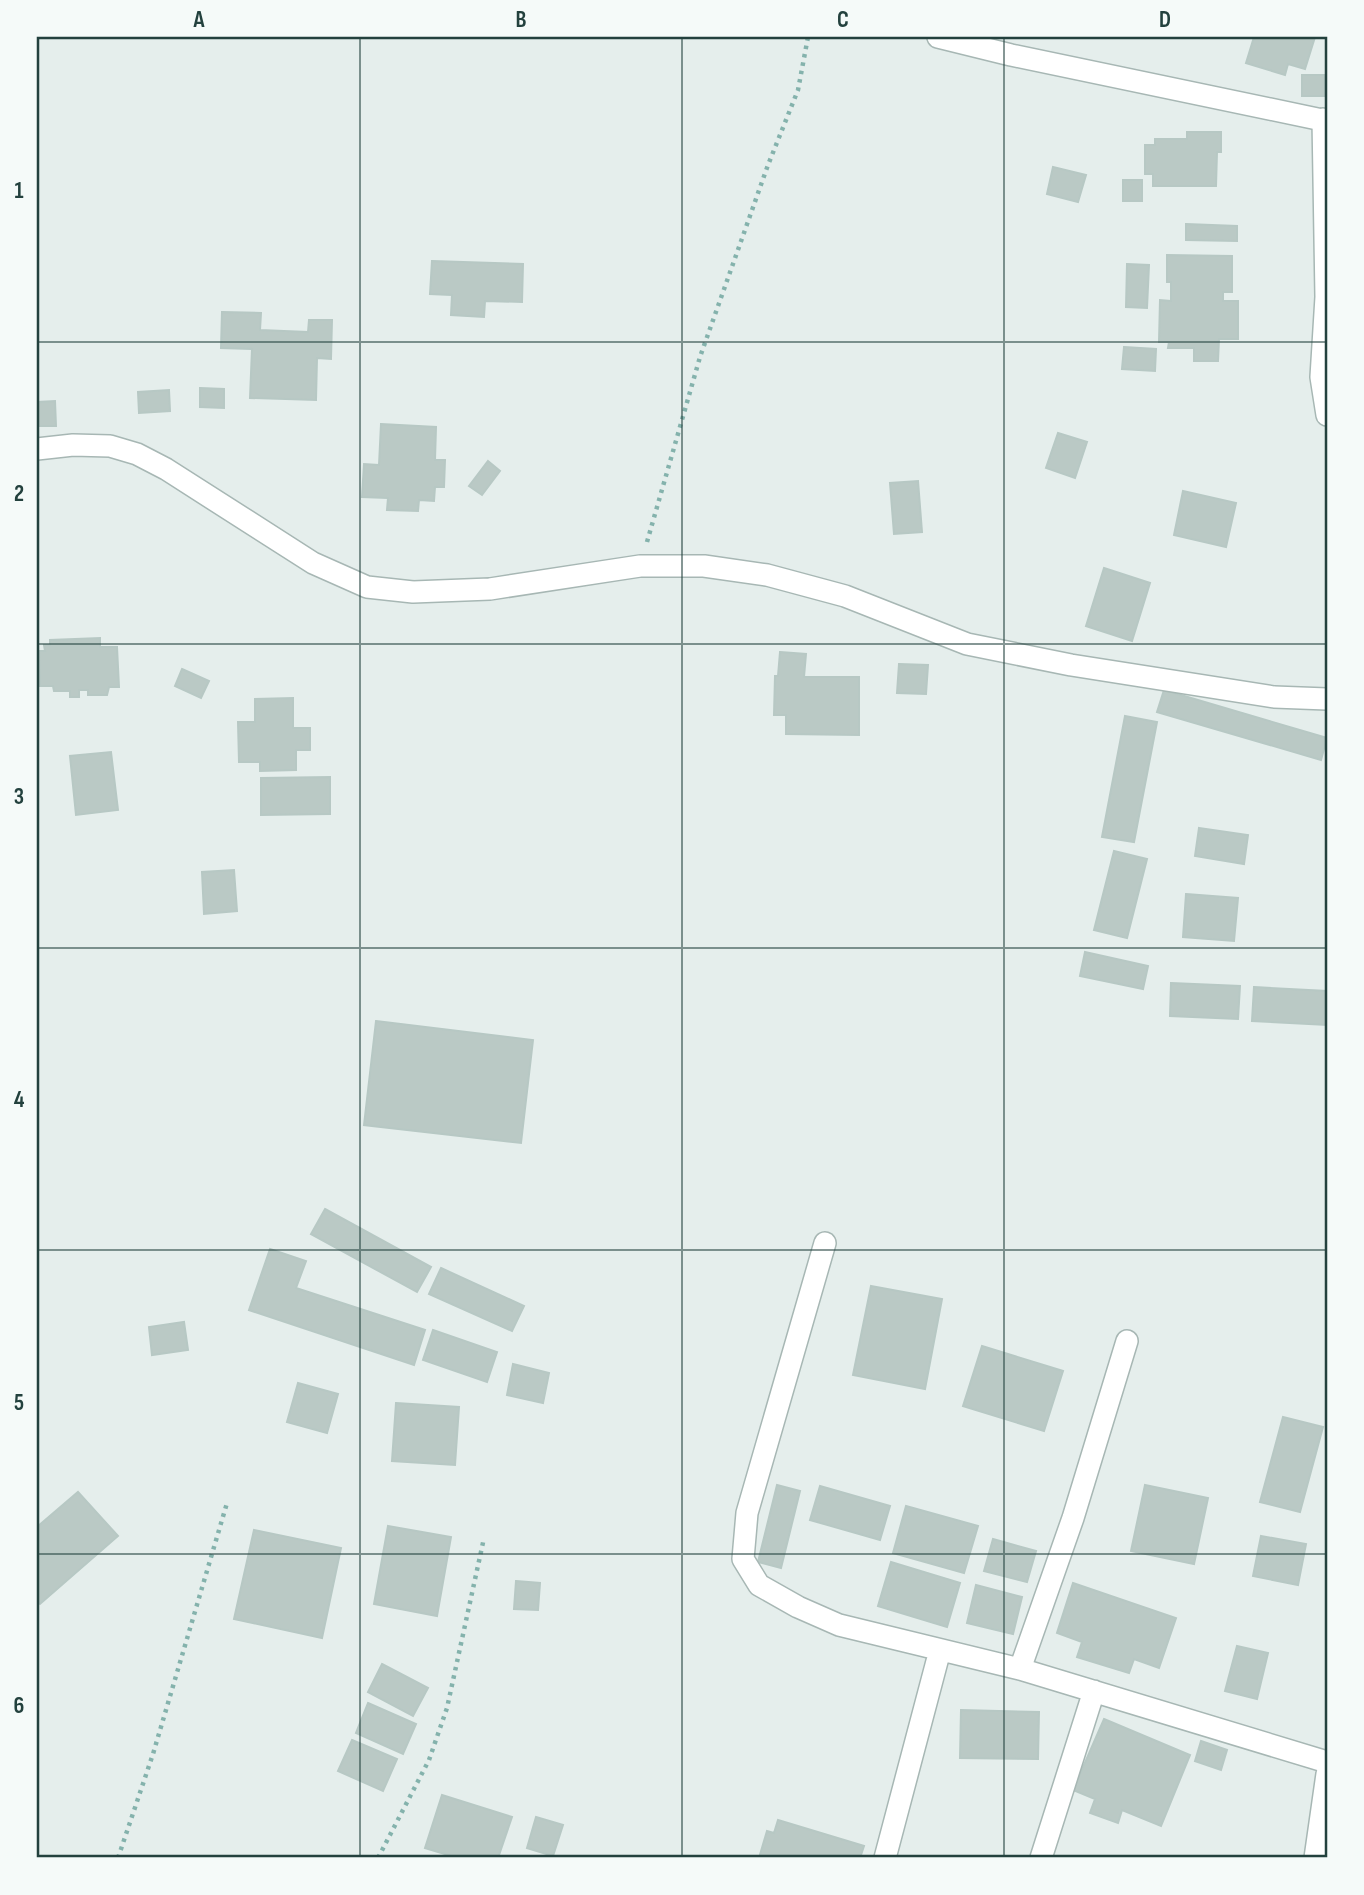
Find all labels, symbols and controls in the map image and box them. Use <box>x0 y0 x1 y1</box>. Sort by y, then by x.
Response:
text: A <box>193 6 206 34</box>
text: B <box>516 6 527 34</box>
text: C <box>837 6 849 34</box>
text: D <box>1159 6 1171 34</box>
text: 1 <box>14 177 24 205</box>
text: 2 <box>14 480 24 508</box>
text: 3 <box>14 783 24 811</box>
text: 4 <box>14 1086 25 1114</box>
text: 5 <box>14 1389 24 1417</box>
text: 6 <box>14 1692 24 1720</box>

